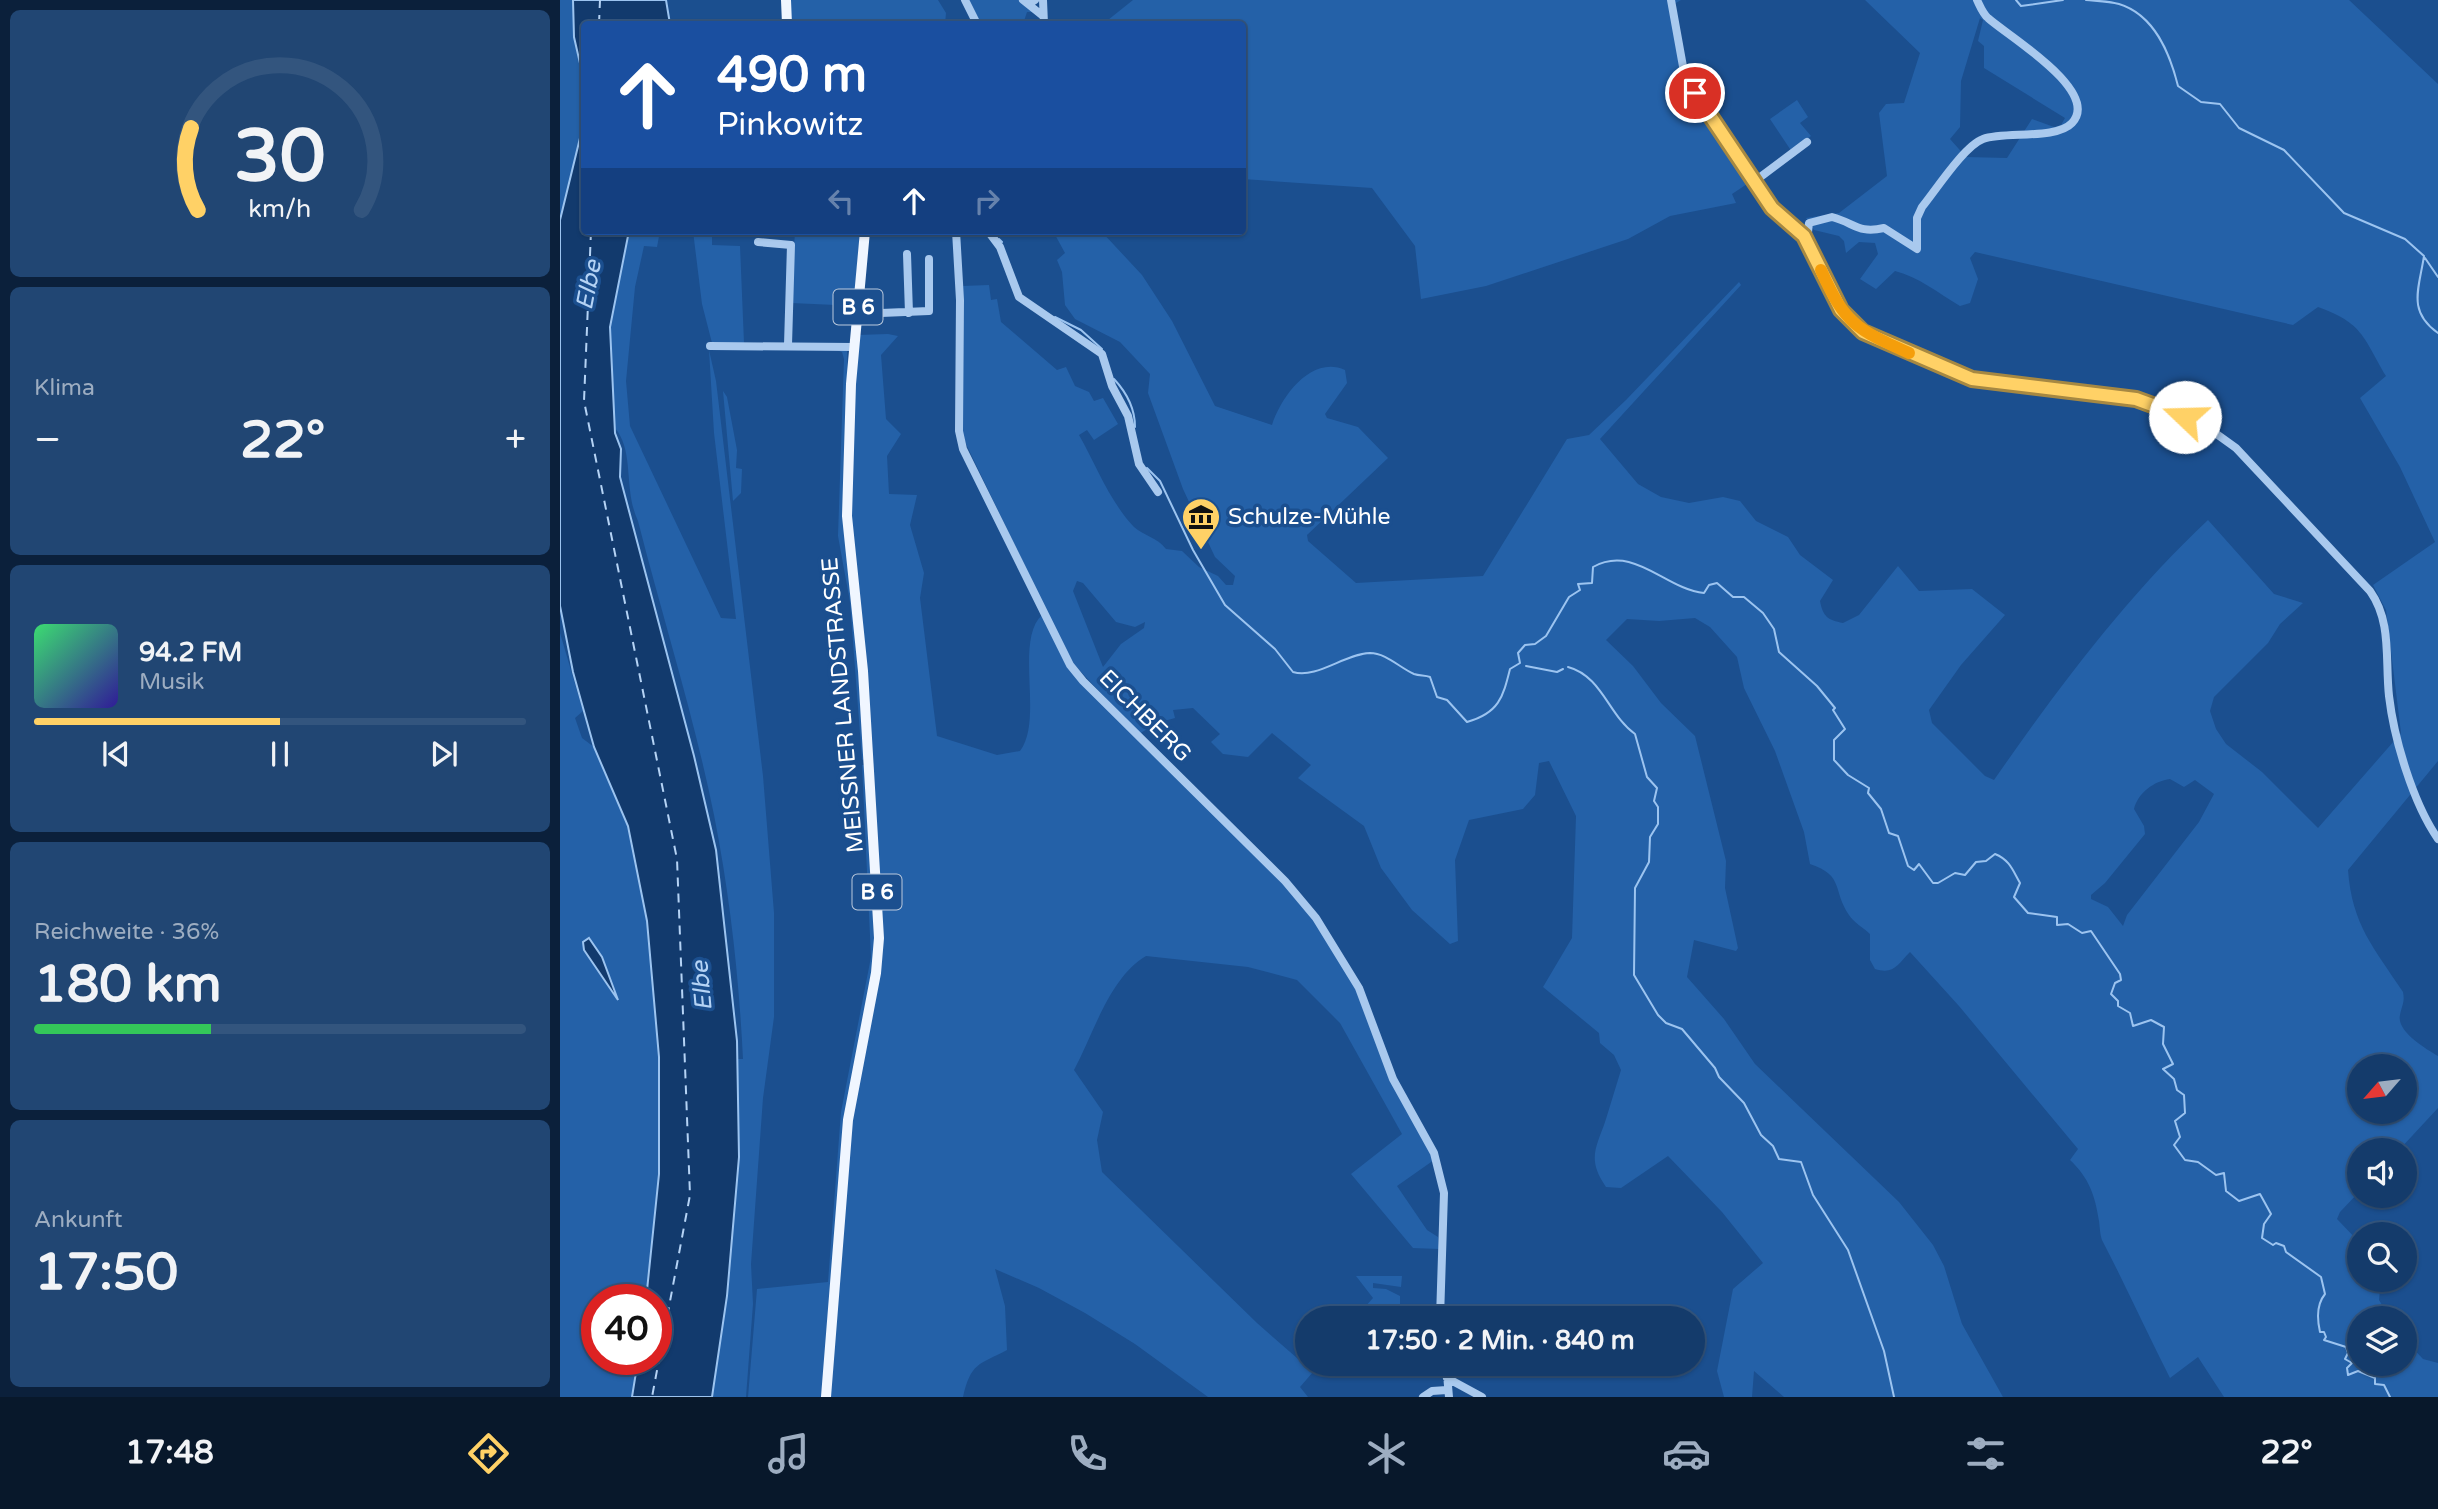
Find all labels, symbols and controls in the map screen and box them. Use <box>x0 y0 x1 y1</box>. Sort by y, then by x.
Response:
text: 490 m <box>717 46 867 105</box>
icon: ahead <box>602 49 693 140</box>
pin <box>1665 63 1725 123</box>
icon: arrive <box>1676 74 1714 112</box>
text: Pinkowitz <box>717 106 864 144</box>
text: 30 <box>234 113 326 201</box>
icon: left <box>822 182 860 220</box>
icon: ahead <box>895 182 933 220</box>
icon: right <box>968 182 1006 220</box>
text: km/h <box>249 194 311 224</box>
water label: Elbe <box>570 256 608 312</box>
road number: B 6 <box>834 290 882 324</box>
text: Klima <box>34 374 95 402</box>
position arrow <box>2148 380 2222 454</box>
text: 22° <box>240 409 325 472</box>
text: − <box>34 417 61 463</box>
text: + <box>505 417 526 463</box>
museum icon: Schulze-Mühle <box>1180 496 1222 551</box>
place label: Schulze-Mühle <box>1228 503 1391 531</box>
street label: MEISSNER LANDSTRASSE <box>816 556 870 854</box>
text: 94.2 FM <box>139 637 242 668</box>
street label: EICHBERG <box>1093 664 1197 768</box>
text: Musik <box>139 668 204 696</box>
icon: previous <box>97 735 135 773</box>
icon: pause <box>261 735 299 773</box>
icon: next <box>425 735 463 773</box>
road number: B 6 <box>852 874 902 910</box>
text: Reichweite · 36% <box>34 918 219 946</box>
text: 180 km <box>34 953 222 1016</box>
water label: Elbe <box>685 958 719 1012</box>
north arrow <box>2347 1054 2417 1124</box>
map controls <box>2347 1054 2417 1376</box>
button: sound <box>2347 1138 2417 1208</box>
text: Ankunft <box>34 1206 123 1234</box>
button: search <box>2347 1222 2417 1292</box>
text: 17:50 <box>34 1241 178 1304</box>
speed limit sign: 40 <box>581 1284 672 1375</box>
button: layers <box>2347 1306 2417 1376</box>
text: 17:50 · 2 Min. · 840 m <box>1365 1325 1635 1356</box>
icon: directions <box>464 1429 513 1478</box>
icon: music <box>764 1429 813 1478</box>
icon: phone <box>1063 1429 1112 1478</box>
icon: climate <box>1362 1429 1411 1478</box>
icon: car <box>1662 1429 1711 1478</box>
icon: filters <box>1961 1429 2010 1478</box>
text: 17:48 <box>125 1434 214 1472</box>
text: 22° <box>2260 1434 2313 1472</box>

